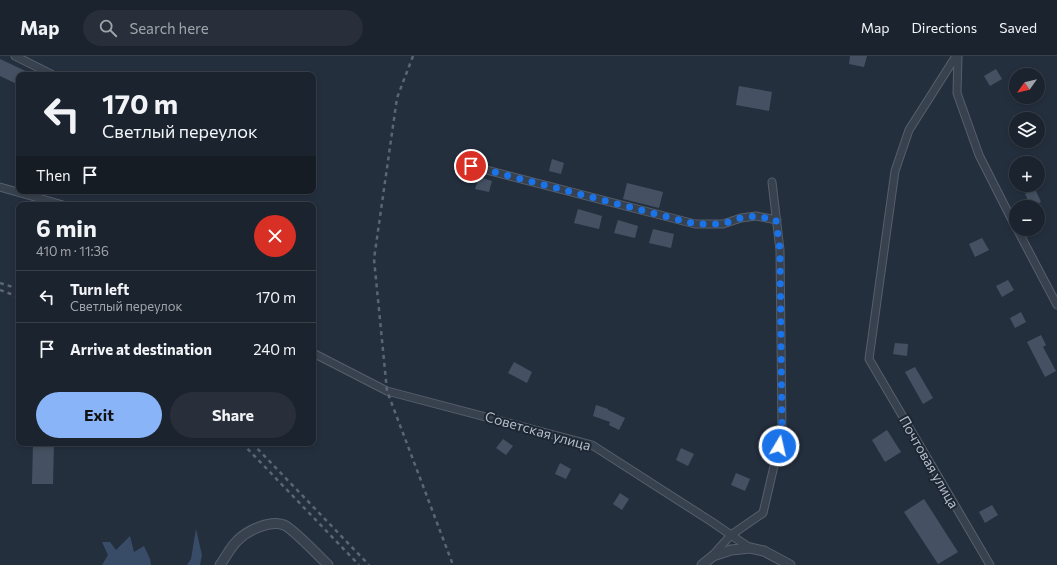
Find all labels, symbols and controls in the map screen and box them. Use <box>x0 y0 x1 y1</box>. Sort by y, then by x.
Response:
search box <box>83 10 363 46</box>
text: Map <box>20 16 59 39</box>
icon: search <box>97 17 119 39</box>
text: Search here <box>129 19 209 37</box>
text: Map <box>861 19 890 36</box>
text: Directions <box>912 19 977 36</box>
text: Saved <box>999 19 1037 36</box>
north arrow <box>1009 68 1045 104</box>
map controls <box>1009 68 1045 236</box>
text: 170 m <box>102 86 178 120</box>
icon: left <box>36 88 88 140</box>
button: layers <box>1009 112 1045 148</box>
text: Светлый переулок <box>102 120 258 142</box>
pin <box>454 149 488 183</box>
icon: arrive <box>460 155 482 177</box>
button: + <box>1009 156 1045 192</box>
icon: arrive <box>79 164 101 186</box>
text: Then <box>36 166 71 184</box>
button: − <box>1009 200 1045 236</box>
text: 6 min <box>36 213 97 242</box>
button: close <box>254 215 296 257</box>
text: 410 m · 11:36 <box>36 243 109 259</box>
text: Turn left <box>70 280 129 298</box>
icon: left <box>36 286 58 308</box>
text: 170 m <box>256 288 296 306</box>
text: Светлый переулок <box>70 298 182 314</box>
icon: arrive <box>36 338 58 360</box>
text: Arrive at destination <box>70 340 212 358</box>
text: 240 m <box>253 340 296 358</box>
button: Exit <box>36 392 162 438</box>
button: Share <box>170 392 296 438</box>
street label: Советская улица <box>483 407 593 454</box>
street label: Почтовая улица <box>896 412 963 511</box>
position arrow <box>758 425 800 467</box>

